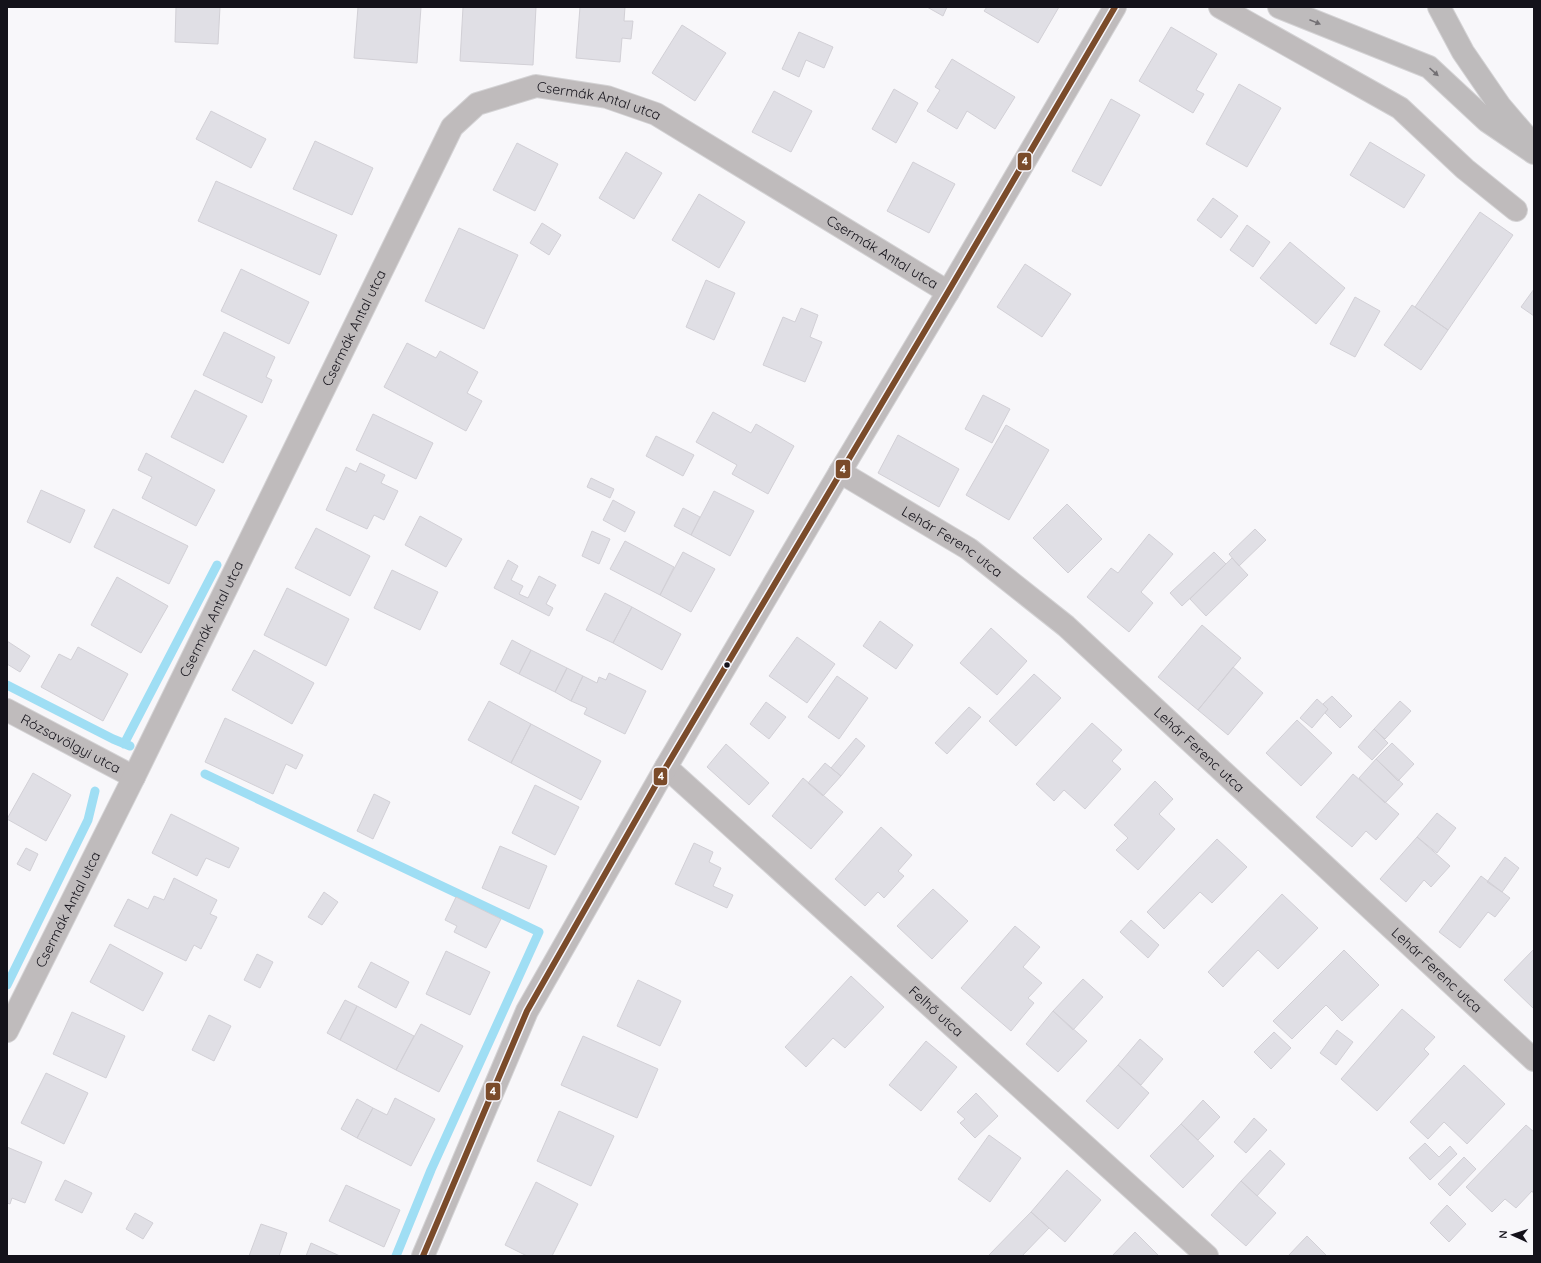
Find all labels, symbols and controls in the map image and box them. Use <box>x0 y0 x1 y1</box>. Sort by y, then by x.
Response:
one-way arrow <box>1309 19 1321 25</box>
one-way arrow <box>1429 68 1439 77</box>
street label: Csermák Antal utca <box>536 77 665 124</box>
line badge: 4 <box>1017 152 1032 171</box>
text: 4 <box>1022 154 1029 168</box>
street label: Csermák Antal utca <box>823 211 941 293</box>
street label: Csermák Antal utca <box>318 267 390 389</box>
line badge: 4 <box>835 459 851 479</box>
text: 4 <box>840 462 847 476</box>
street label: Lehár Ferenc utca <box>898 502 1006 581</box>
street label: Csermák Antal utca <box>175 558 247 680</box>
unlabelled marker <box>722 660 732 670</box>
street label: Lehár Ferenc utca <box>1150 703 1249 796</box>
street label: Rózsavölgyi utca <box>18 710 124 777</box>
line badge: 4 <box>653 767 668 786</box>
text: 4 <box>658 769 665 783</box>
street label: Csermák Antal utca <box>31 848 104 970</box>
street label: Lehár Ferenc utca <box>1388 924 1486 1016</box>
street label: Felhő utca <box>905 982 967 1040</box>
line badge: 4 <box>485 1082 501 1101</box>
text: 4 <box>490 1084 497 1098</box>
north arrow <box>1493 1215 1533 1255</box>
text: N <box>1496 1230 1510 1239</box>

